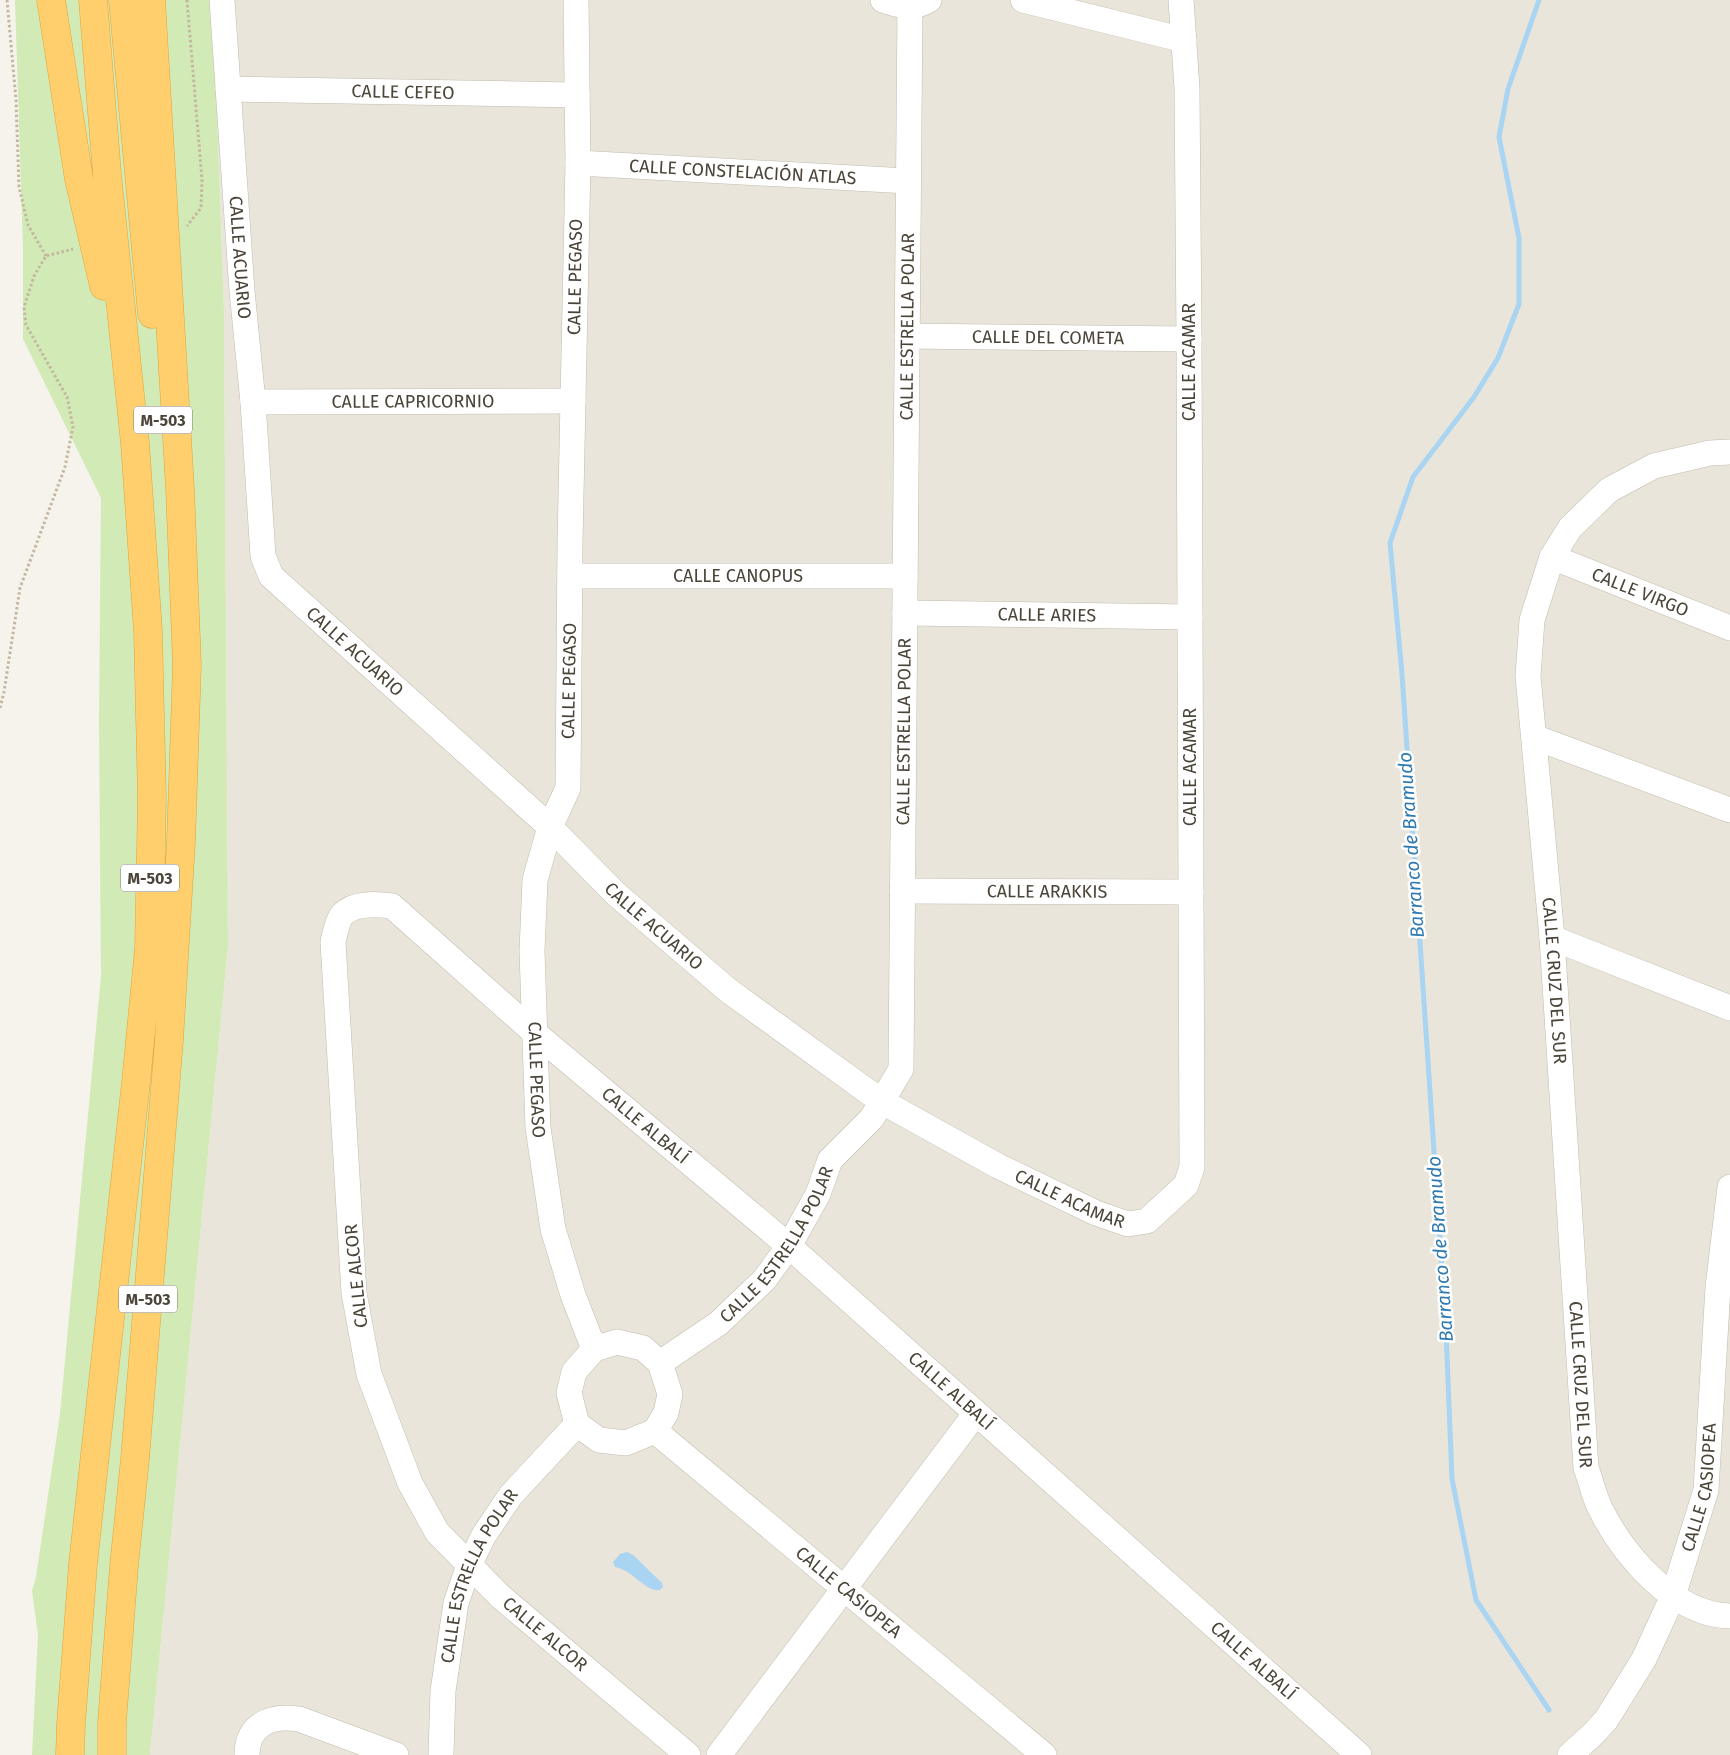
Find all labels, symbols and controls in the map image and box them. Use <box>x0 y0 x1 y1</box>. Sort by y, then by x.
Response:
street label: CALLE CEFEO <box>351 80 455 104</box>
street label: CALLE CONSTELACIÓN ATLAS <box>629 155 857 189</box>
street label: CALLE ACUARIO <box>224 195 256 320</box>
street label: CALLE PEGASO <box>563 219 587 335</box>
street label: CALLE ESTRELLA POLAR <box>895 233 919 421</box>
street label: CALLE ACAMAR <box>1178 303 1200 421</box>
street label: CALLE DEL COMETA <box>972 326 1125 349</box>
street label: CALLE CAPRICORNIO <box>331 390 495 413</box>
road number: M-503 <box>134 406 192 434</box>
street label: CALLE VIRGO <box>1588 563 1692 621</box>
street label: CALLE CANOPUS <box>673 565 803 587</box>
street label: CALLE ACUARIO <box>302 602 408 701</box>
street label: CALLE ARIES <box>998 603 1097 627</box>
street label: CALLE PEGASO <box>557 623 581 739</box>
street label: CALLE ESTRELLA POLAR <box>892 638 916 826</box>
street label: CALLE ACAMAR <box>1179 708 1201 826</box>
water label: Barranco de Bramudo <box>1393 751 1429 939</box>
road number: M-503 <box>121 864 179 891</box>
street label: CALLE ACUARIO <box>600 878 708 975</box>
street label: CALLE ARAKKIS <box>987 880 1108 903</box>
street label: CALLE CRUZ DEL SUR <box>1537 896 1571 1065</box>
street label: CALLE PEGASO <box>523 1021 550 1140</box>
street label: CALLE ALBALÍ <box>597 1083 694 1169</box>
water label: Barranco de Bramudo <box>1422 1155 1458 1343</box>
street label: CALLE ESTRELLA POLAR <box>715 1163 838 1328</box>
street label: CALLE ACAMAR <box>1011 1165 1128 1233</box>
street label: CALLE ALCOR <box>340 1223 372 1329</box>
road number: M-503 <box>119 1286 177 1312</box>
street label: CALLE CRUZ DEL SUR <box>1564 1301 1597 1469</box>
street label: CALLE ALBALÍ <box>904 1347 999 1435</box>
street label: CALLE CASIOPEA <box>1676 1422 1721 1554</box>
street label: CALLE ESTRELLA POLAR <box>436 1485 523 1665</box>
street label: CALLE CASIOPEA <box>791 1542 907 1643</box>
street label: CALLE ALCOR <box>498 1592 592 1676</box>
street label: CALLE ALBALÍ <box>1206 1617 1301 1705</box>

